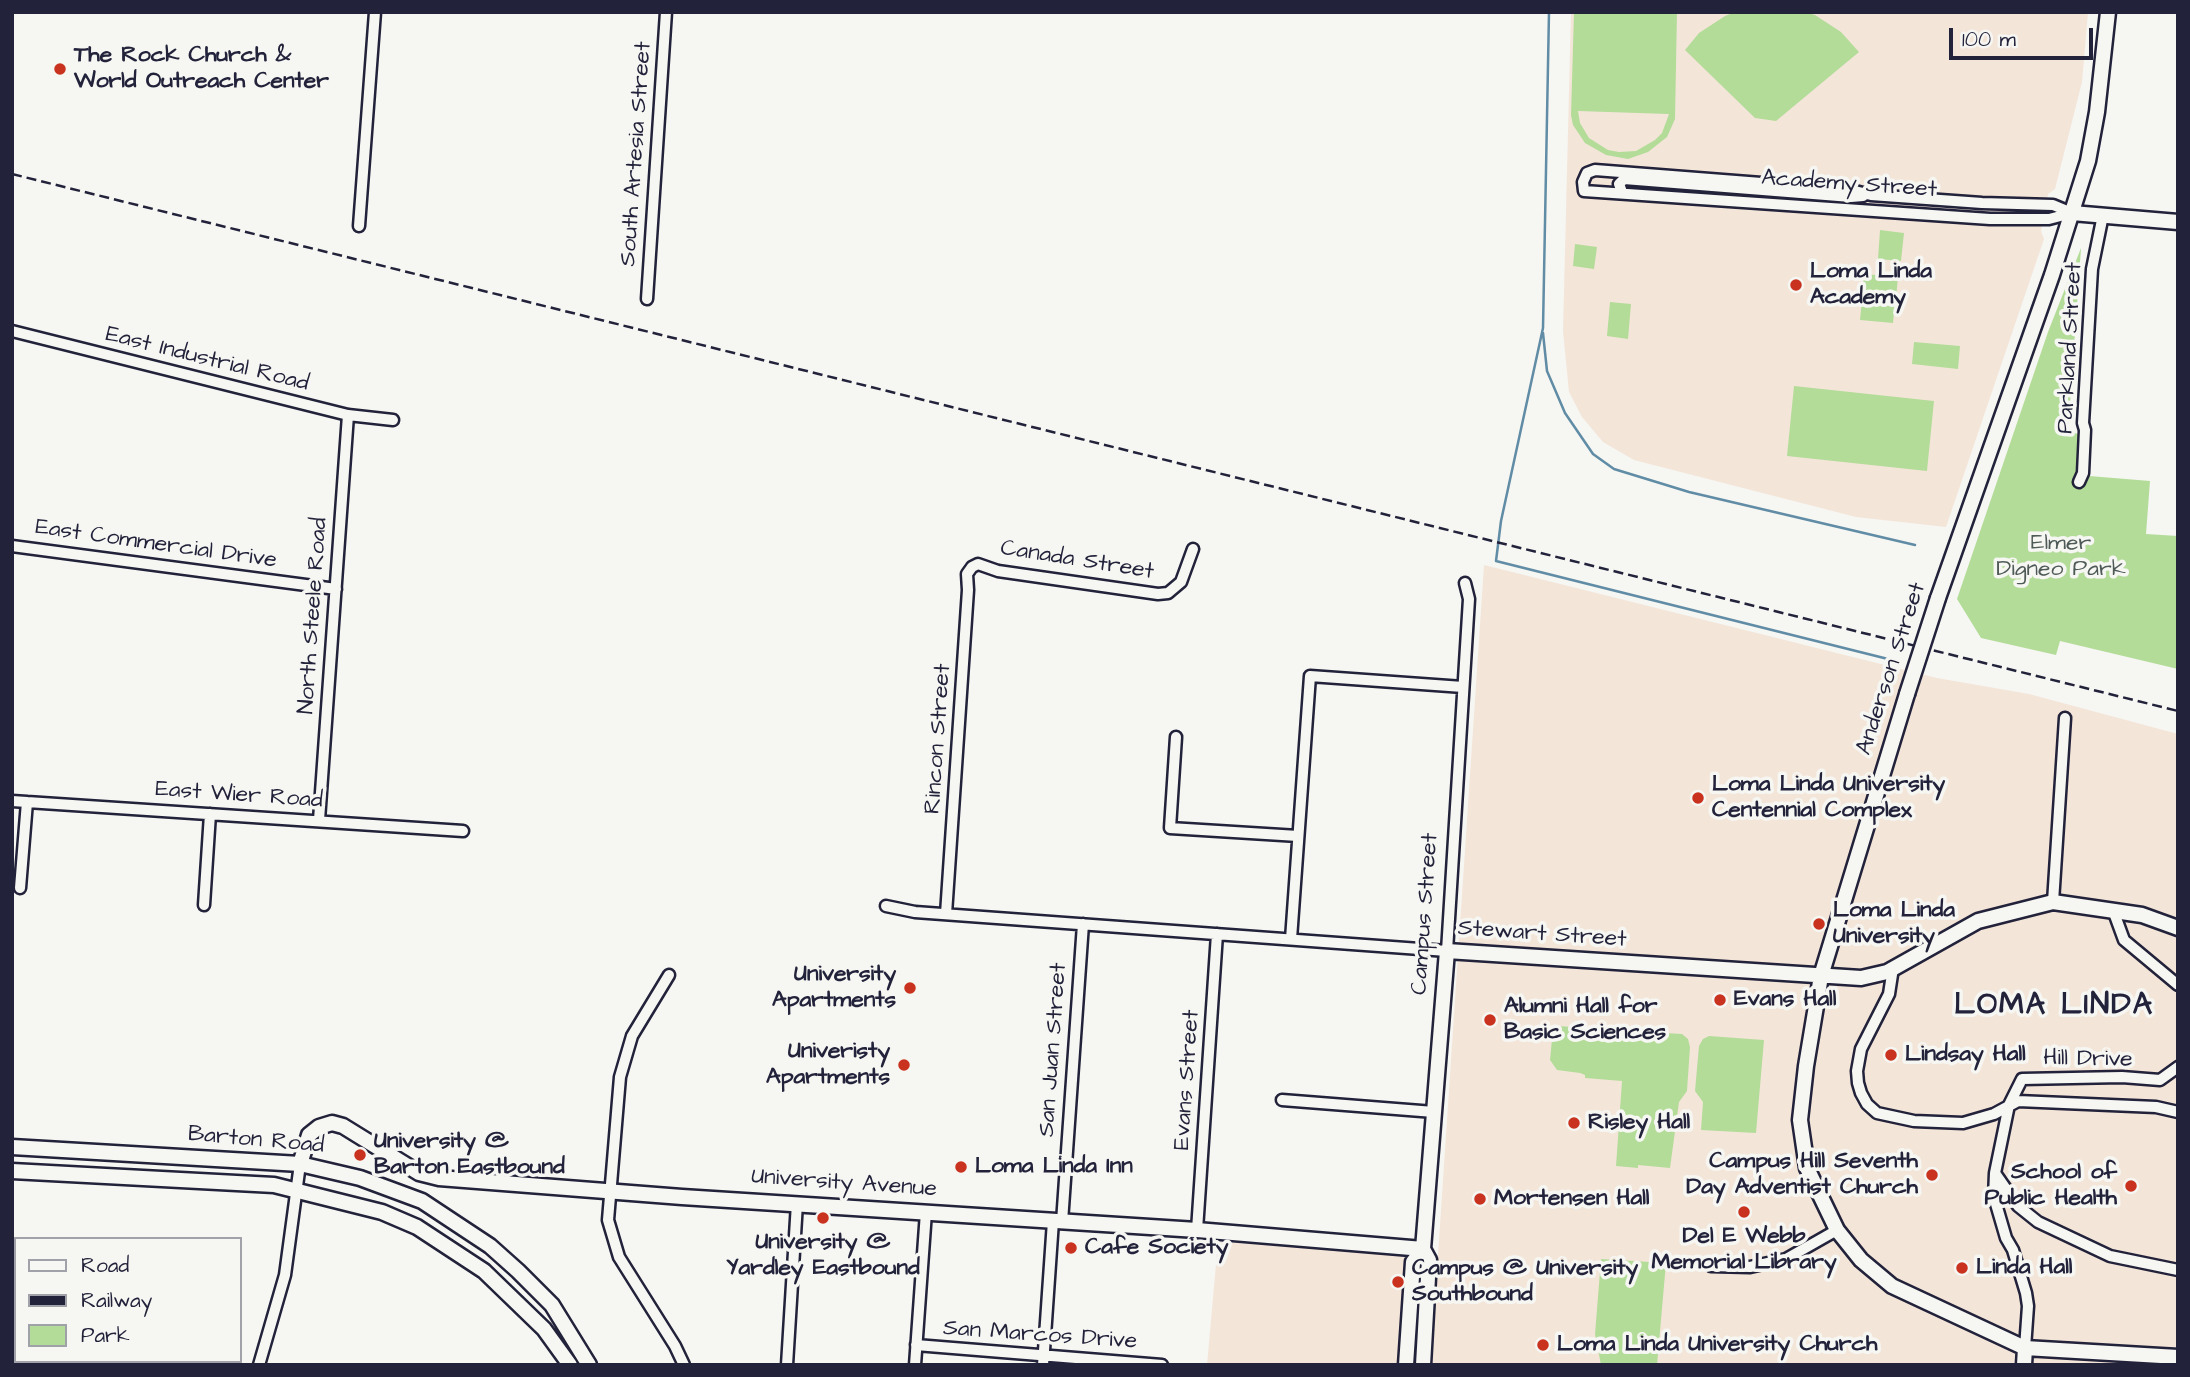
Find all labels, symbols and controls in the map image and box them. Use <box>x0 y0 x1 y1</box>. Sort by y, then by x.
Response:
scale bar <box>1952 14 2096 58</box>
text: 100 m <box>1962 25 2016 54</box>
street label: South Artesia Street <box>615 41 659 267</box>
place label: The Rock Church & World Outreach Center <box>74 42 329 96</box>
marker: The Rock Church & World Outreach Center <box>52 61 68 77</box>
street label: Academy Street <box>1760 165 1938 205</box>
place label: Loma Linda Academy <box>1810 258 1932 312</box>
street label: Parkland Street <box>2053 261 2089 435</box>
marker: Loma Linda Academy <box>1788 277 1804 293</box>
street label: East Industrial Road <box>103 321 311 399</box>
street label: East Commercial Drive <box>33 514 279 576</box>
street label: North Steele Road <box>293 517 335 715</box>
park label: Elmer Digneo Park <box>1996 530 2126 584</box>
street label: Canada Street <box>998 535 1156 587</box>
street label: Anderson Street <box>1851 579 1933 759</box>
street label: Rincon Street <box>920 663 958 815</box>
place label: Loma Linda University Centennial Complex <box>1712 771 1945 825</box>
street label: East Wier Road <box>154 776 324 816</box>
marker: Loma Linda University Centennial Complex <box>1690 790 1706 806</box>
street label: Campus Street <box>1407 832 1445 996</box>
place label: Loma Linda University <box>1833 897 1955 951</box>
street label: Stewart Street <box>1457 915 1627 955</box>
marker: Loma Linda University <box>1811 916 1827 932</box>
place label: University Apartments <box>772 961 896 1015</box>
street label: San Juan Street <box>1034 962 1074 1138</box>
marker: University Apartments <box>902 980 918 996</box>
place label: Evans Hall <box>1734 986 1836 1014</box>
district label: LOMA LINDA <box>1955 989 2153 1025</box>
marker: Evans Hall <box>1712 992 1728 1008</box>
place label: Alumni Hall for Basic Sciences <box>1504 993 1666 1047</box>
street label: Evans Street <box>1169 1009 1207 1151</box>
marker: Alumni Hall for Basic Sciences <box>1482 1012 1498 1028</box>
place label: Univeristy Apartments <box>766 1038 890 1092</box>
place label: Lindsay Hall <box>1905 1041 2026 1069</box>
street label: Hill Drive <box>2043 1045 2133 1075</box>
marker: Lindsay Hall <box>1883 1047 1899 1063</box>
marker: Univeristy Apartments <box>896 1057 912 1073</box>
place label: Risley Hall <box>1588 1109 1690 1137</box>
marker: Risley Hall <box>1566 1115 1582 1131</box>
street label: Barton Road <box>187 1121 325 1161</box>
place label: University @ Barton Eastbound <box>374 1128 565 1182</box>
marker: University @ Barton Eastbound <box>352 1147 368 1163</box>
place label: Campus Hill Seventh Day Adventist Church <box>1686 1148 1918 1202</box>
place label: Loma Linda Inn <box>975 1153 1133 1181</box>
marker: Loma Linda Inn <box>953 1159 969 1175</box>
place label: School of Public Health <box>1985 1159 2117 1213</box>
street label: University Avenue <box>750 1164 938 1204</box>
marker: Campus Hill Seventh Day Adventist Church <box>1924 1167 1940 1183</box>
marker: School of Public Health <box>2123 1178 2139 1194</box>
place label: Mortensen Hall <box>1494 1185 1649 1213</box>
marker: Mortensen Hall <box>1472 1191 1488 1207</box>
marker: Del E Webb Memorial Library <box>1736 1204 1752 1220</box>
marker: University @ Yardley Eastbound <box>815 1210 831 1226</box>
place label: Del E Webb Memorial Library <box>1651 1223 1837 1277</box>
place label: University @ Yardley Eastbound <box>726 1229 920 1283</box>
place label: Cafe Society <box>1085 1234 1228 1262</box>
legend <box>14 1237 242 1363</box>
marker: Cafe Society <box>1063 1240 1079 1256</box>
text: Road <box>81 1251 129 1280</box>
place label: Linda Hall <box>1976 1254 2072 1282</box>
place label: Campus @ University Southbound <box>1412 1255 1638 1309</box>
marker: Linda Hall <box>1954 1260 1970 1276</box>
marker: Campus @ University Southbound <box>1390 1274 1406 1290</box>
text: Railway <box>81 1286 152 1315</box>
street label: San Marcos Drive <box>942 1315 1138 1357</box>
text: Park <box>81 1321 130 1350</box>
place label: Loma Linda University Church <box>1557 1331 1877 1359</box>
marker: Loma Linda University Church <box>1535 1337 1551 1353</box>

